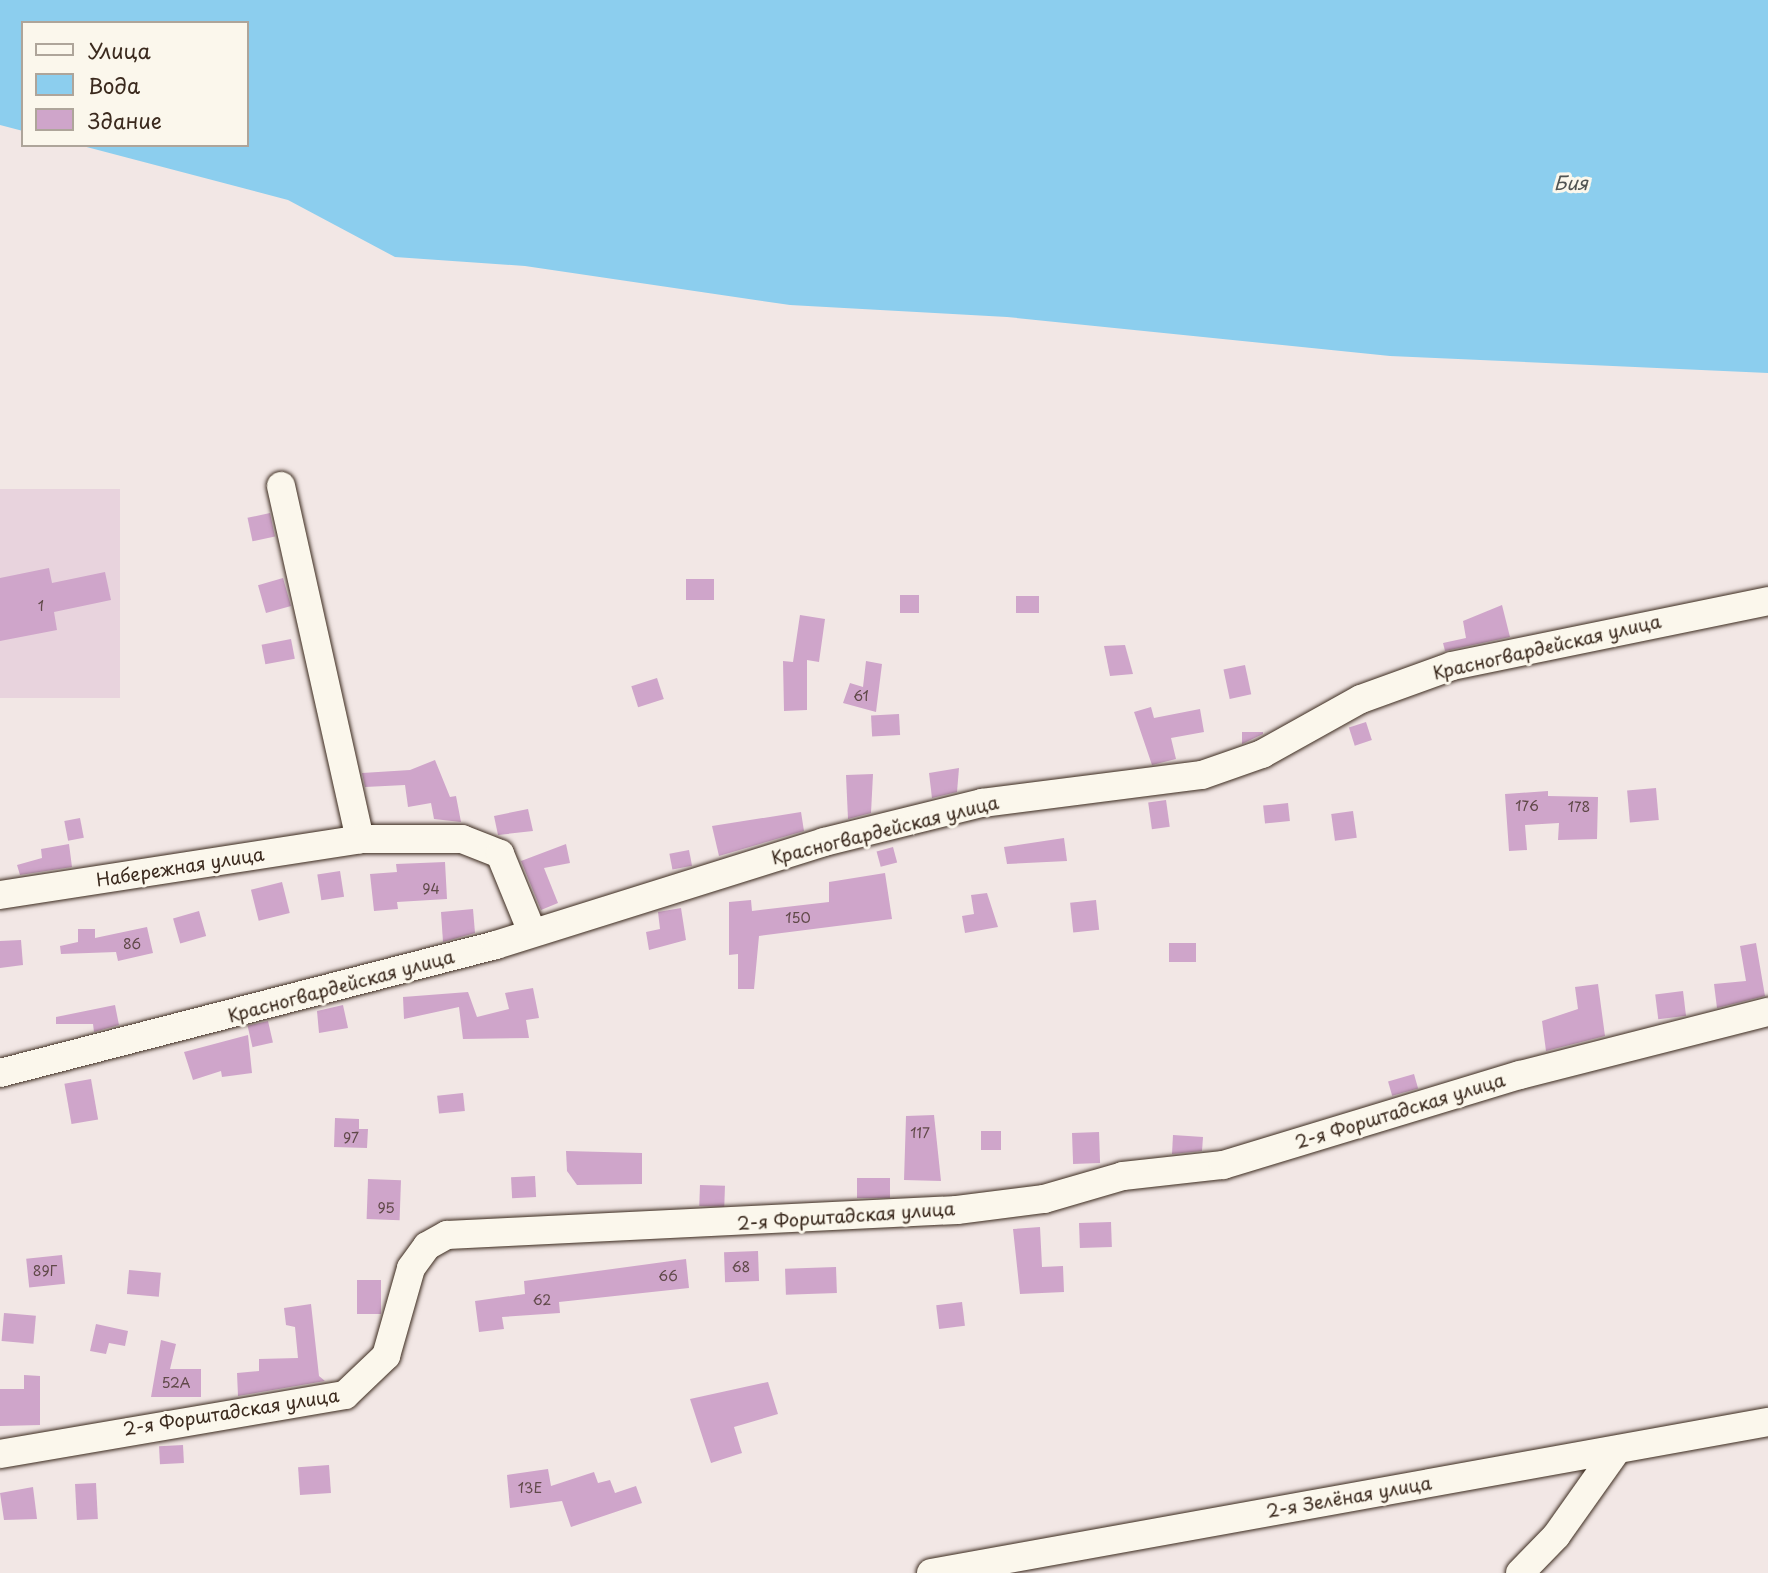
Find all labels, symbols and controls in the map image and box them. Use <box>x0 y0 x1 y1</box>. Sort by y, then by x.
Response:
legend <box>21 21 248 147</box>
text: Улица <box>88 34 151 66</box>
text: Вода <box>88 69 140 101</box>
text: Здание <box>88 104 162 136</box>
water label: Бия <box>1554 172 1588 194</box>
house number: 1 <box>38 598 44 614</box>
street label: Красногвардейская улица <box>1430 610 1664 684</box>
house number: 61 <box>853 688 869 704</box>
street label: Красногвардейская улица <box>769 791 1001 869</box>
house number: 176 <box>1515 798 1539 814</box>
house number: 178 <box>1568 799 1590 815</box>
street label: Набережная улица <box>94 843 266 891</box>
house number: 94 <box>422 881 440 897</box>
house number: 150 <box>785 910 811 926</box>
house number: 86 <box>123 936 141 952</box>
street label: Красногвардейская улица <box>225 945 457 1027</box>
street label: 2-я Форштадская улица <box>1292 1069 1508 1153</box>
house number: 117 <box>910 1125 930 1141</box>
house number: 97 <box>343 1130 359 1146</box>
street label: 2-я Форштадская улица <box>736 1198 956 1234</box>
house number: 95 <box>377 1200 395 1216</box>
house number: 68 <box>732 1259 750 1275</box>
house number: 89Г <box>33 1263 57 1279</box>
house number: 66 <box>658 1268 678 1284</box>
house number: 62 <box>533 1292 551 1308</box>
house number: 52А <box>161 1375 191 1391</box>
street label: 2-я Форштадская улица <box>121 1384 341 1440</box>
street label: 2-я Зелёная улица <box>1264 1472 1434 1522</box>
house number: 13Е <box>518 1480 542 1496</box>

